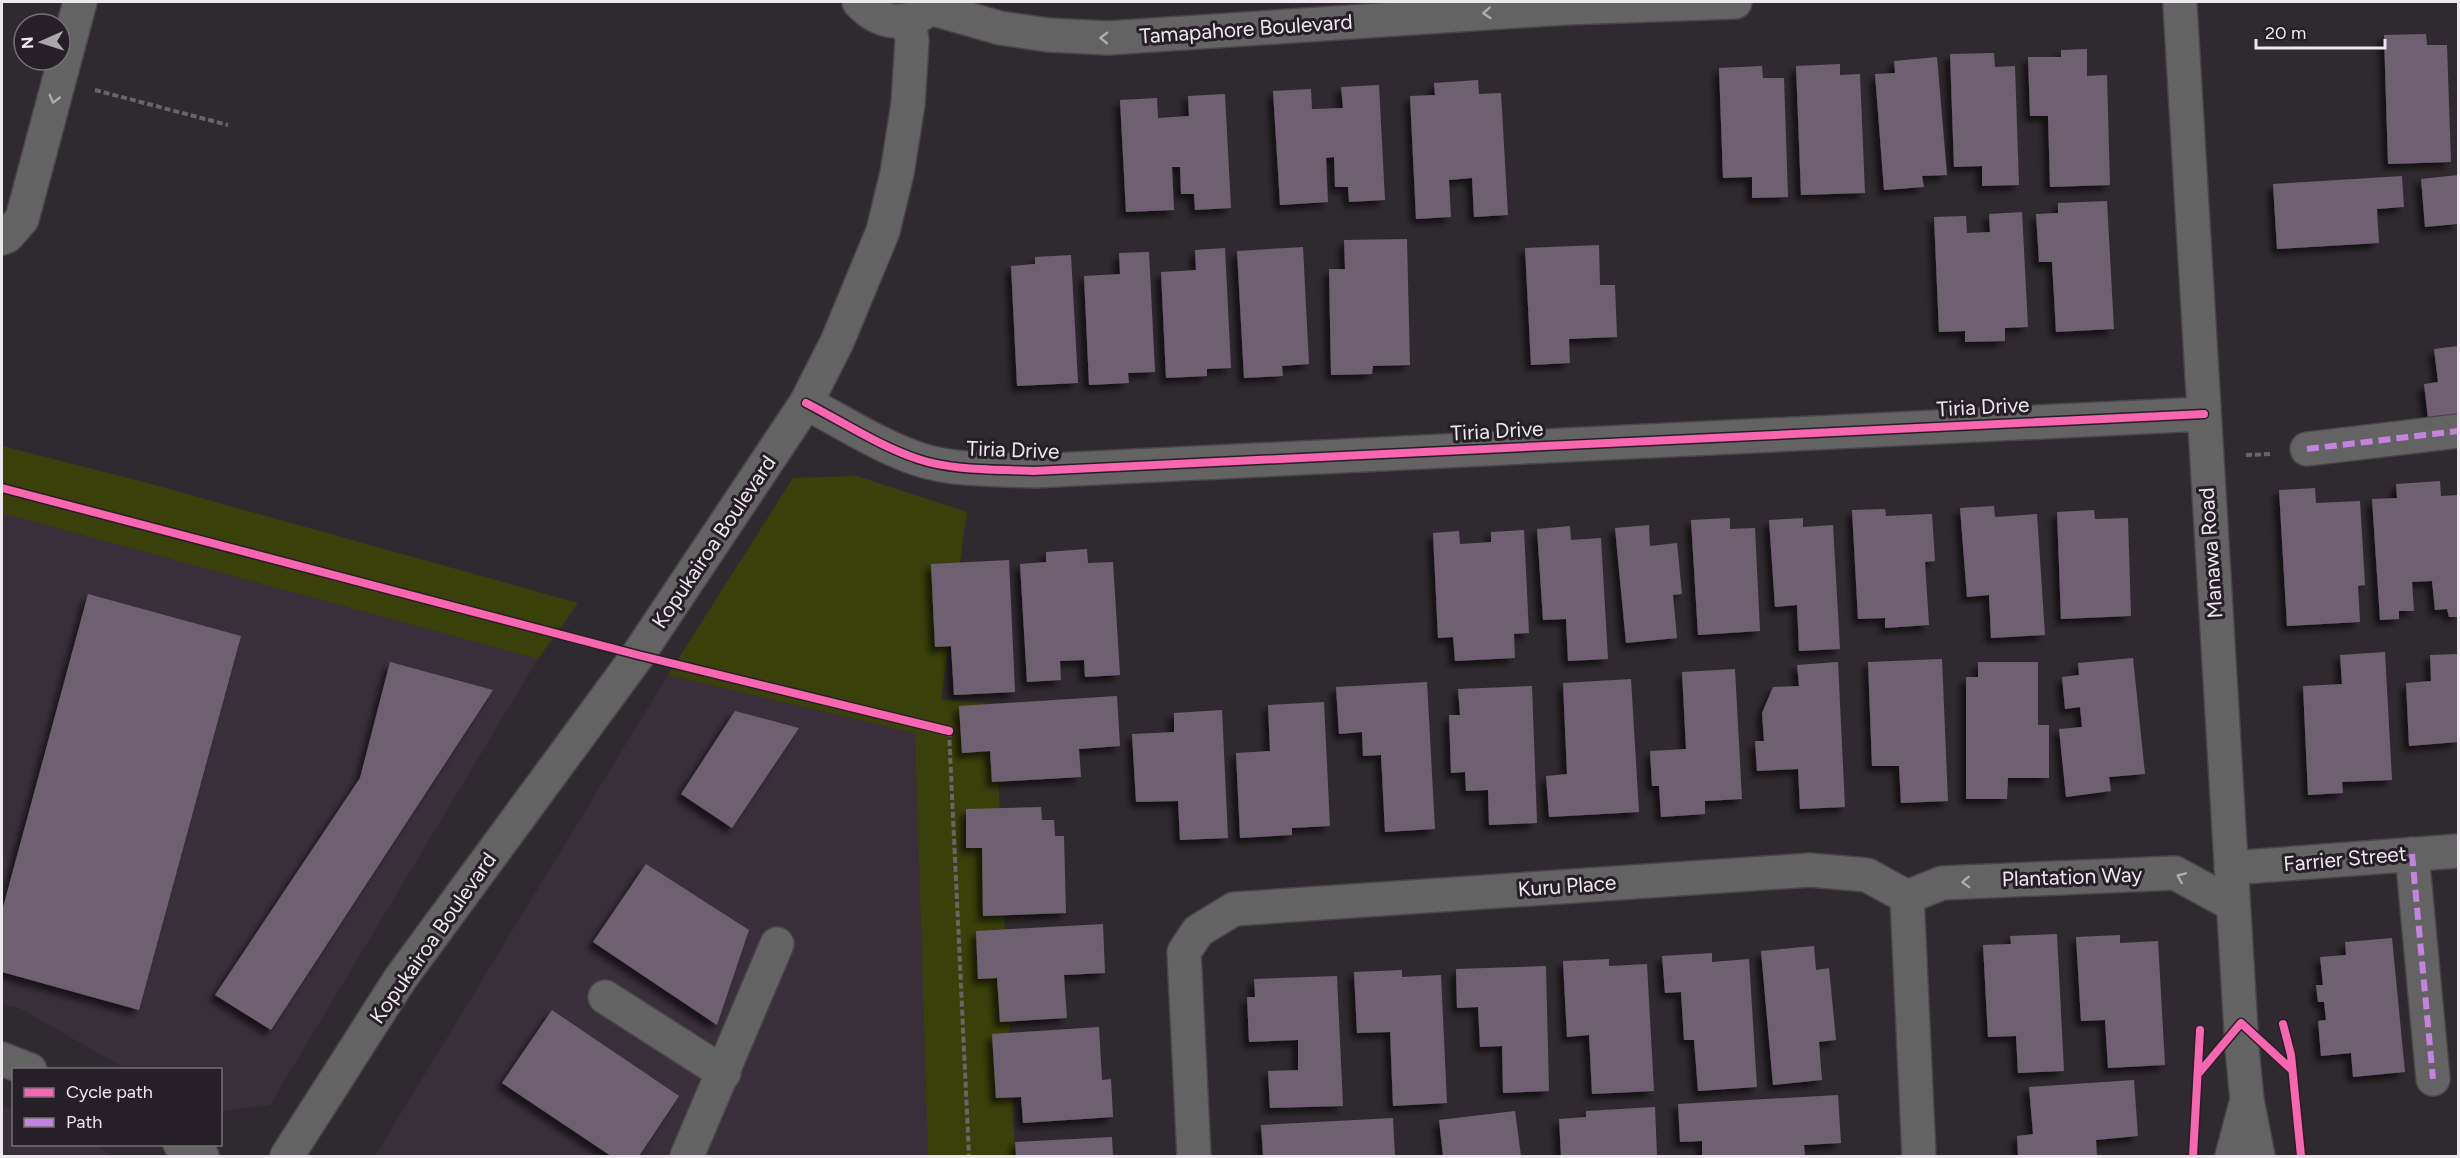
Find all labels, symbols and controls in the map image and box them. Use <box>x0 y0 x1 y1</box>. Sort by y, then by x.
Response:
one-way arrow <box>1483 7 1492 20</box>
street label: Tamapahore Boulevard <box>1139 9 1353 48</box>
north arrow <box>12 12 72 72</box>
scale bar <box>2256 12 2385 50</box>
text: 20 m <box>2265 22 2306 44</box>
one-way arrow <box>1100 32 1109 44</box>
text: N <box>18 36 37 49</box>
one-way arrow <box>49 93 62 103</box>
street label: Tiria Drive <box>1936 392 2030 421</box>
street label: Tiria Drive <box>1450 416 1544 445</box>
street label: Tiria Drive <box>966 435 1060 464</box>
street label: Kopukairoa Boulevard <box>646 451 781 633</box>
street label: Manawa Road <box>2193 487 2228 619</box>
street label: Farrier Street <box>2282 841 2408 876</box>
street label: Kopukairoa Boulevard <box>364 847 501 1028</box>
street label: Plantation Way <box>2001 862 2143 891</box>
street label: Kuru Place <box>1517 870 1617 901</box>
one-way arrow <box>2176 872 2187 884</box>
one-way arrow <box>1962 875 1971 888</box>
legend <box>12 1068 222 1146</box>
text: Cycle path <box>66 1081 153 1103</box>
text: Path <box>66 1111 102 1133</box>

